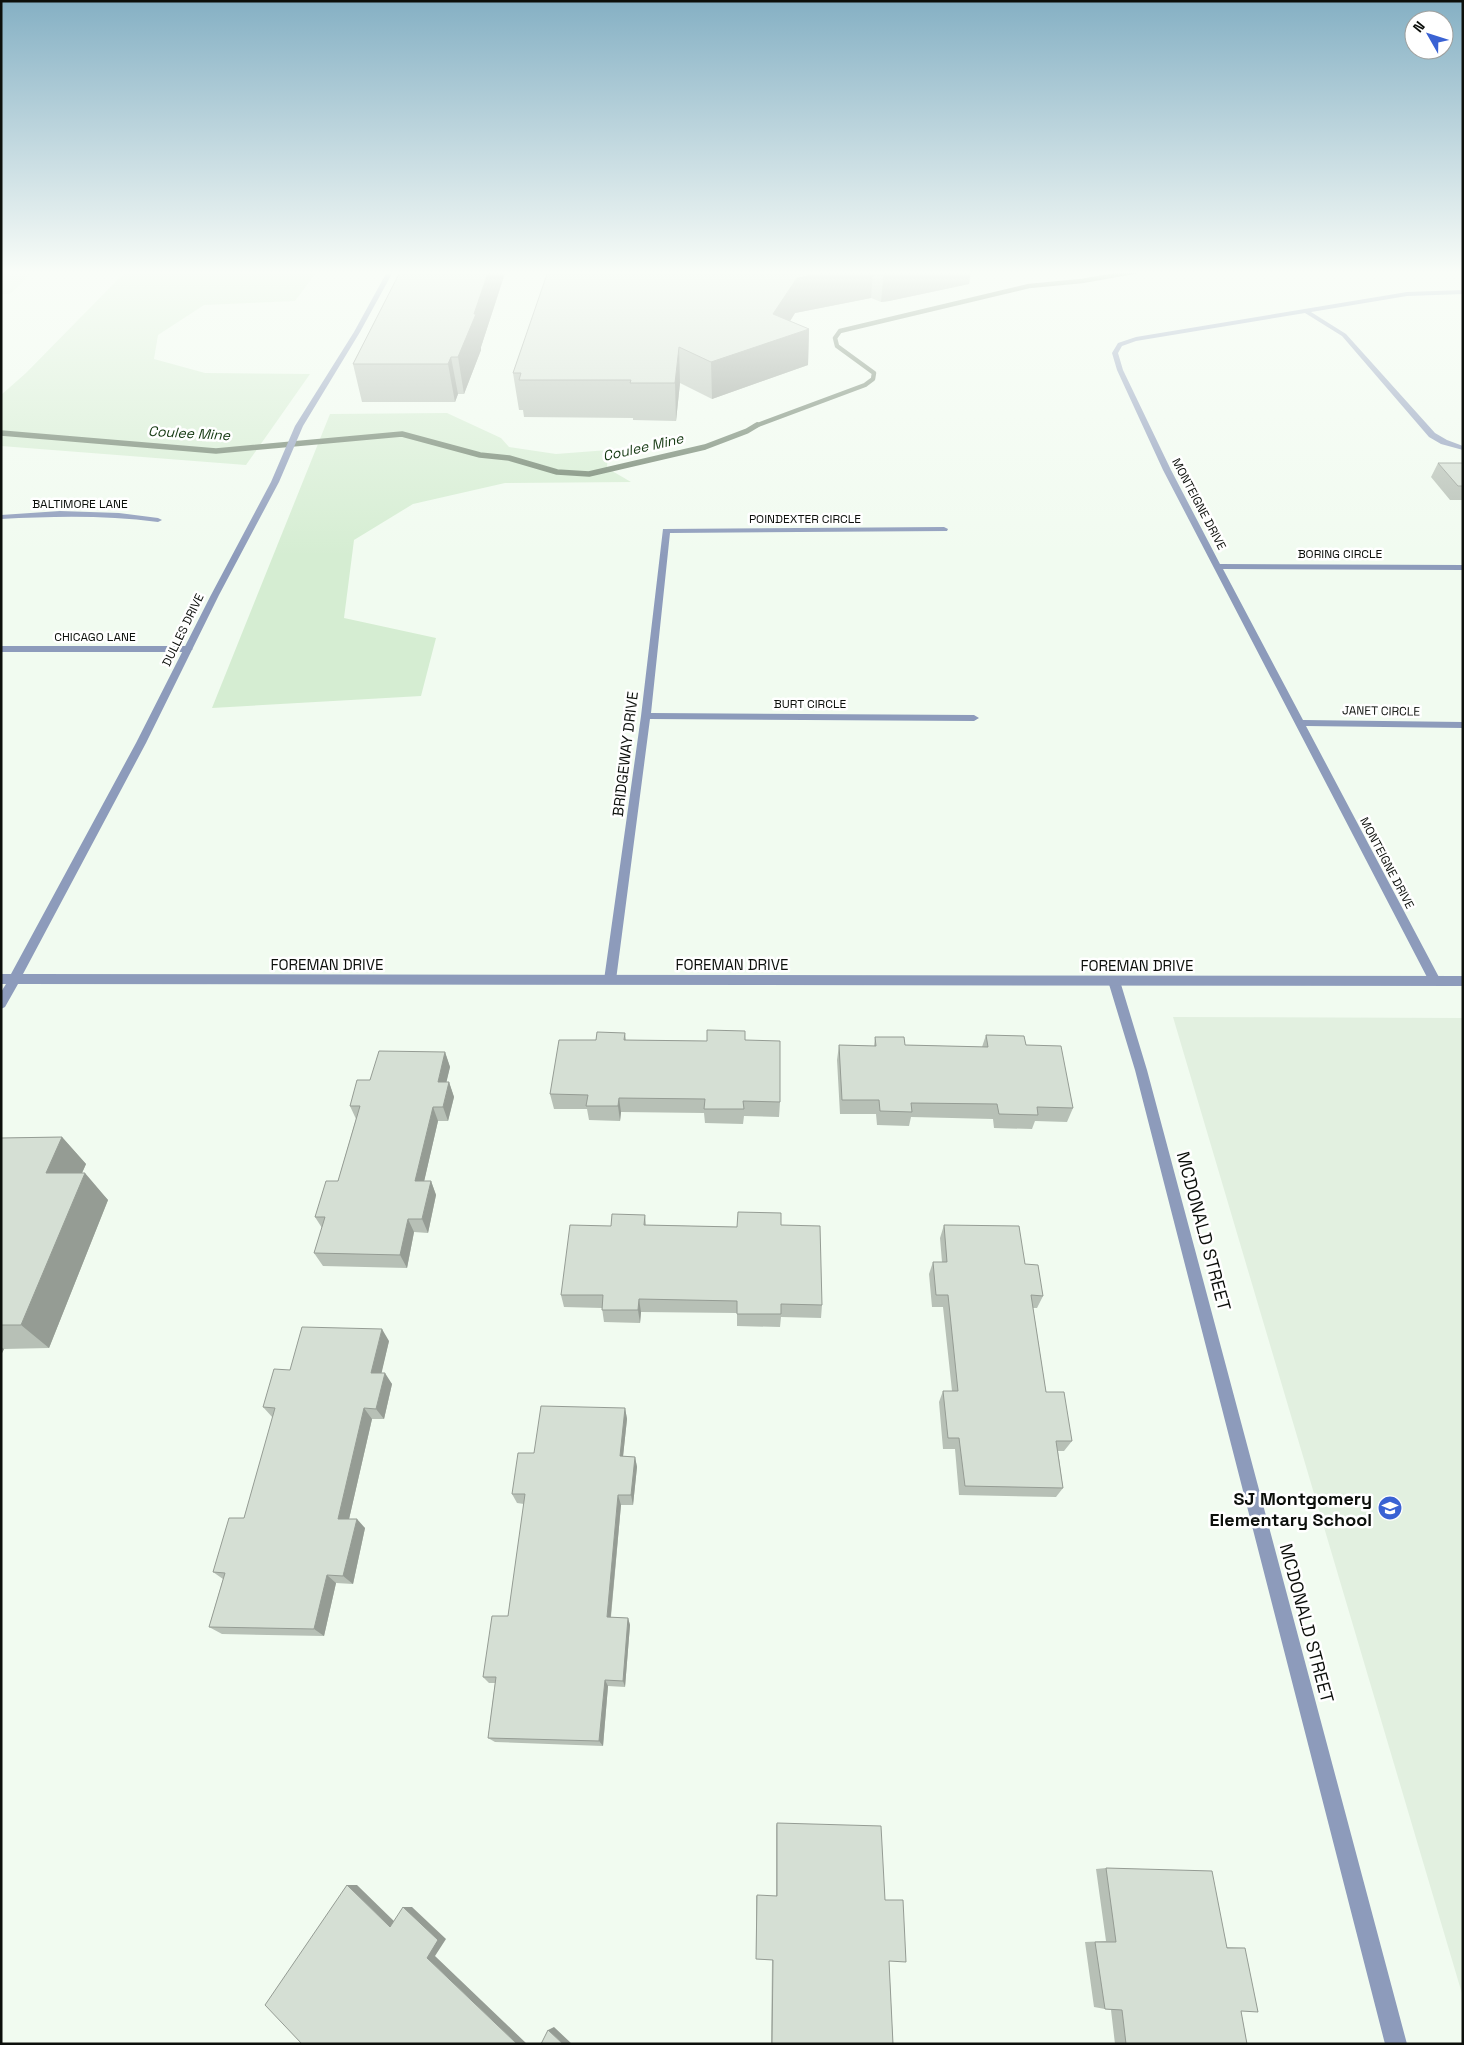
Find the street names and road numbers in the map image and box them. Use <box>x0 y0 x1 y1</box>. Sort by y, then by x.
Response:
street label: MONTEIGNE DRIVE <box>1168 455 1230 553</box>
street label: BALTIMORE LANE <box>32 496 128 512</box>
street label: POINDEXTER CIRCLE <box>749 511 861 527</box>
street label: BORING CIRCLE <box>1298 546 1383 562</box>
street label: DULLES DRIVE <box>159 591 208 669</box>
street label: CHICAGO LANE <box>54 629 136 645</box>
street label: BRIDGEWAY DRIVE <box>608 690 642 818</box>
street label: BURT CIRCLE <box>774 696 846 712</box>
street label: JANET CIRCLE <box>1342 702 1420 720</box>
street label: MONTEIGNE DRIVE <box>1356 814 1418 912</box>
street label: FOREMAN DRIVE <box>271 955 383 974</box>
street label: FOREMAN DRIVE <box>676 955 788 974</box>
street label: FOREMAN DRIVE <box>1081 956 1193 975</box>
street label: MCDONALD STREET <box>1172 1149 1236 1314</box>
street label: MCDONALD STREET <box>1275 1541 1339 1706</box>

